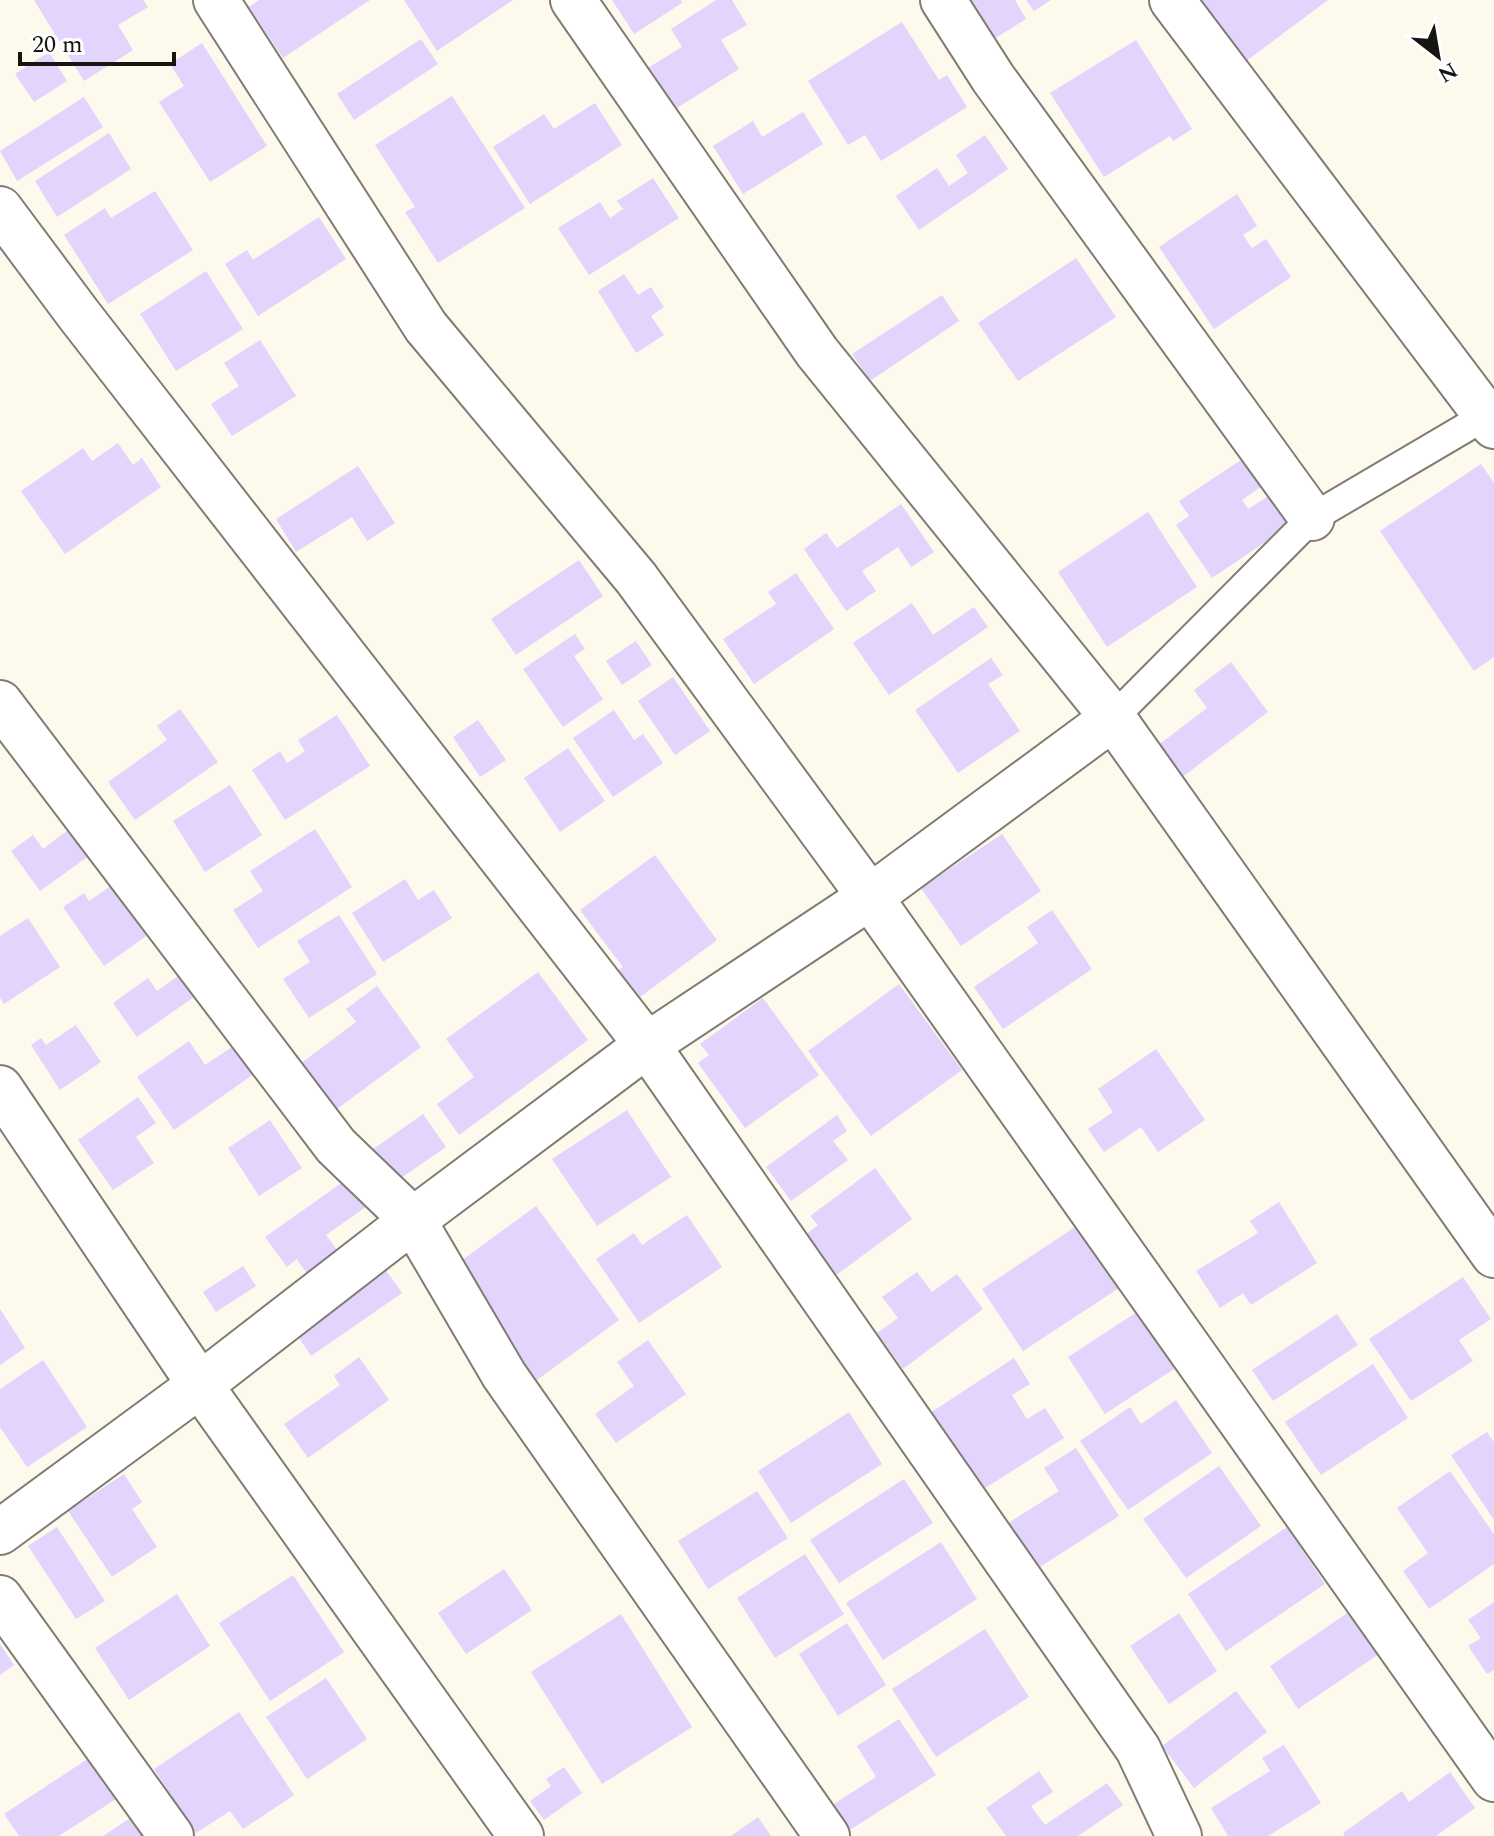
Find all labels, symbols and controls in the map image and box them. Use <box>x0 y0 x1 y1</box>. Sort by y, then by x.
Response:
scale bar <box>20 16 174 66</box>
north arrow <box>1398 16 1478 96</box>
text: 20 m <box>32 27 83 63</box>
text: N <box>1431 53 1464 91</box>

